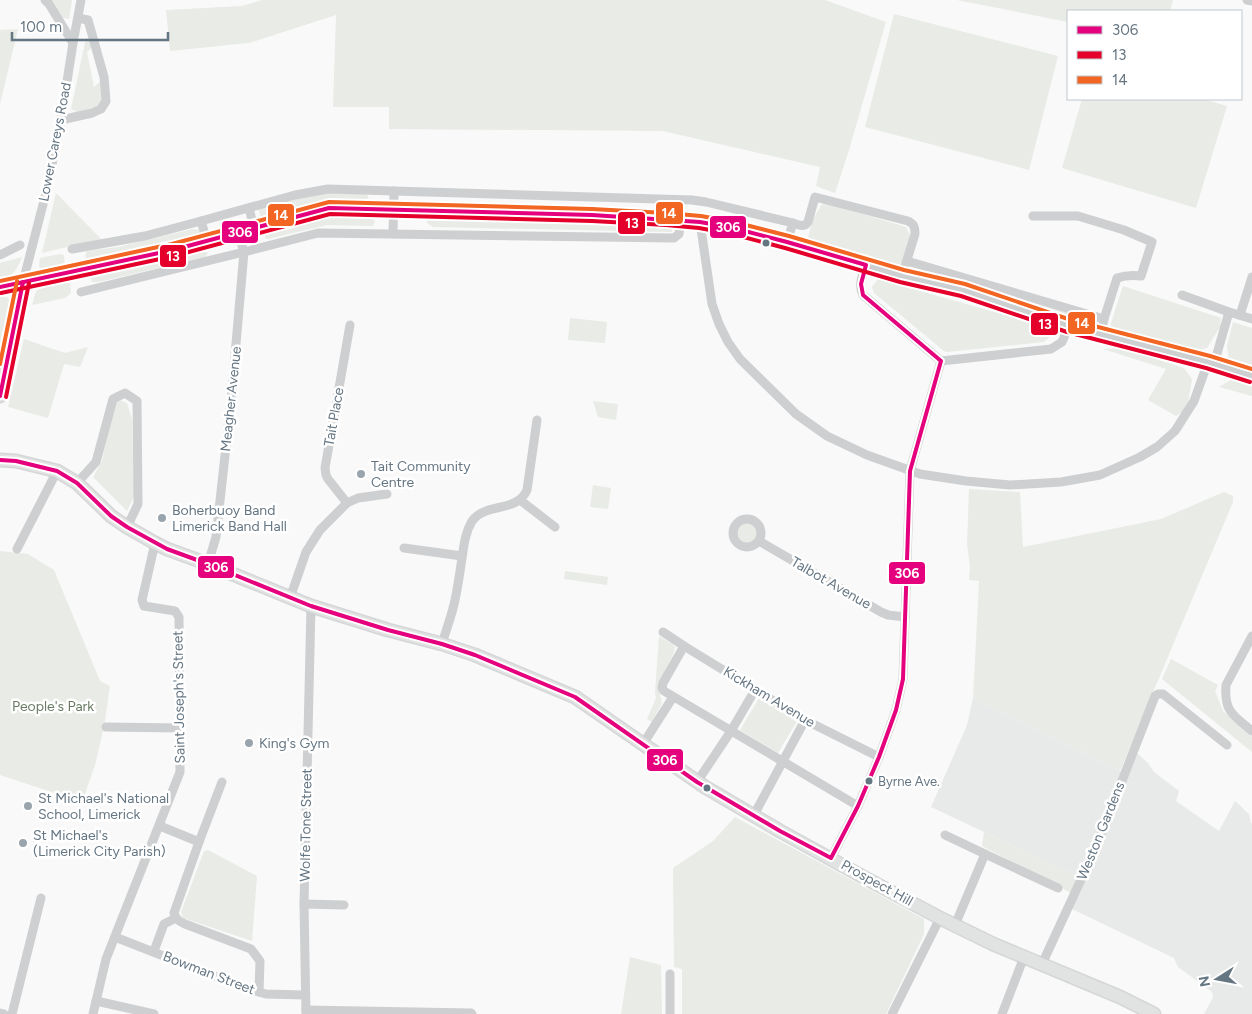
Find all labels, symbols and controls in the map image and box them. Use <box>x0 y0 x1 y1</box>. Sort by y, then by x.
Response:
scale bar <box>12 10 169 42</box>
legend <box>1067 10 1242 100</box>
text: 100 m <box>20 18 62 36</box>
text: 306 <box>1112 21 1139 39</box>
text: 13 <box>1112 46 1126 64</box>
text: 14 <box>1112 71 1128 89</box>
street label: Lower Careys Road <box>35 81 75 203</box>
line badge: 14 <box>655 201 684 225</box>
line badge: 14 <box>267 203 295 227</box>
text: 14 <box>662 205 677 222</box>
text: 14 <box>274 207 289 224</box>
line badge: 13 <box>617 211 646 235</box>
text: 13 <box>625 215 639 232</box>
line badge: 306 <box>709 215 747 239</box>
text: 306 <box>716 219 740 236</box>
line badge: 306 <box>221 220 259 244</box>
text: 306 <box>228 224 252 241</box>
unlabelled marker <box>761 238 771 248</box>
line badge: 13 <box>159 244 187 268</box>
text: 13 <box>166 248 180 265</box>
line badge: 14 <box>1067 311 1096 335</box>
line badge: 13 <box>1030 312 1059 336</box>
text: 14 <box>1075 315 1090 332</box>
text: 13 <box>1038 316 1052 333</box>
street label: Meagher Avenue <box>217 345 245 453</box>
street label: Tait Place <box>320 386 348 448</box>
place label: Tait Community Centre <box>371 458 471 491</box>
marker: Tait Community Centre <box>355 468 367 480</box>
place label: Boherbuoy Band Limerick Band Hall <box>172 502 287 535</box>
marker: Boherbuoy Band Limerick Band Hall <box>156 512 168 524</box>
street label: Talbot Avenue <box>788 553 874 613</box>
line badge: 306 <box>197 555 235 579</box>
text: 306 <box>204 559 228 576</box>
line badge: 306 <box>888 561 926 585</box>
text: 306 <box>895 565 919 582</box>
street label: Saint Joseph's Street <box>169 630 189 764</box>
street label: Kickham Avenue <box>720 663 818 731</box>
park label: People's Park <box>12 698 94 715</box>
place label: King's Gym <box>259 735 330 752</box>
marker: King's Gym <box>243 737 255 749</box>
line badge: 306 <box>646 748 684 772</box>
text: 306 <box>653 752 677 769</box>
street label: Wolfe Tone Street <box>297 768 315 882</box>
place label: Byrne Ave. <box>878 774 940 789</box>
marker: Byrne Ave. <box>864 776 874 786</box>
street label: Weston Gardens <box>1074 779 1128 883</box>
unlabelled marker <box>702 783 712 793</box>
place label: St Michael's National School, Limerick <box>38 790 169 823</box>
marker: St Michael's National School, Limerick <box>22 800 34 812</box>
place label: St Michael's (Limerick City Parish) <box>33 827 166 860</box>
marker: St Michael's (Limerick City Parish) <box>17 837 29 849</box>
street label: Prospect Hill <box>838 856 916 910</box>
street label: Bowman Street <box>161 948 257 998</box>
north arrow <box>1192 954 1242 1004</box>
text: N <box>1195 974 1214 988</box>

